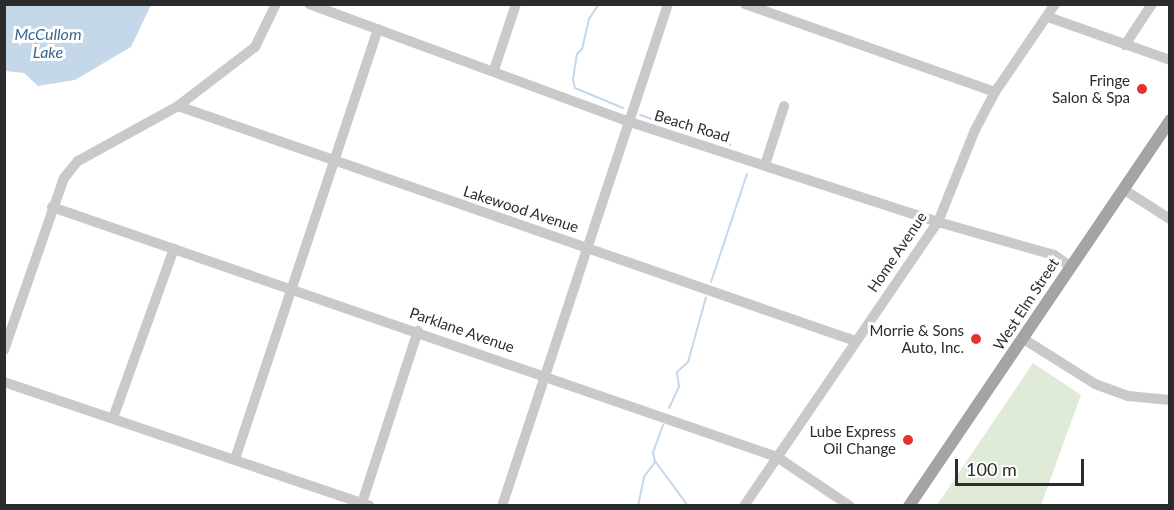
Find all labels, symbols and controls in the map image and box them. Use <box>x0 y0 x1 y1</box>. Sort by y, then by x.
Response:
water label: McCullom Lake <box>15 24 81 62</box>
place label: Fringe Salon & Spa <box>1052 71 1130 106</box>
marker: Fringe Salon & Spa <box>1135 82 1149 96</box>
street label: Beach Road <box>652 106 732 146</box>
street label: Lakewood Avenue <box>461 182 581 236</box>
street label: Home Avenue <box>863 208 931 296</box>
street label: West Elm Street <box>990 255 1062 353</box>
street label: Parklane Avenue <box>407 304 517 356</box>
place label: Morrie & Sons Auto, Inc. <box>870 321 964 356</box>
marker: Morrie & Sons Auto, Inc. <box>969 332 983 346</box>
place label: Lube Express Oil Change <box>810 422 896 457</box>
marker: Lube Express Oil Change <box>901 433 915 447</box>
scale bar <box>958 447 1087 485</box>
text: 100 m <box>966 458 1017 480</box>

